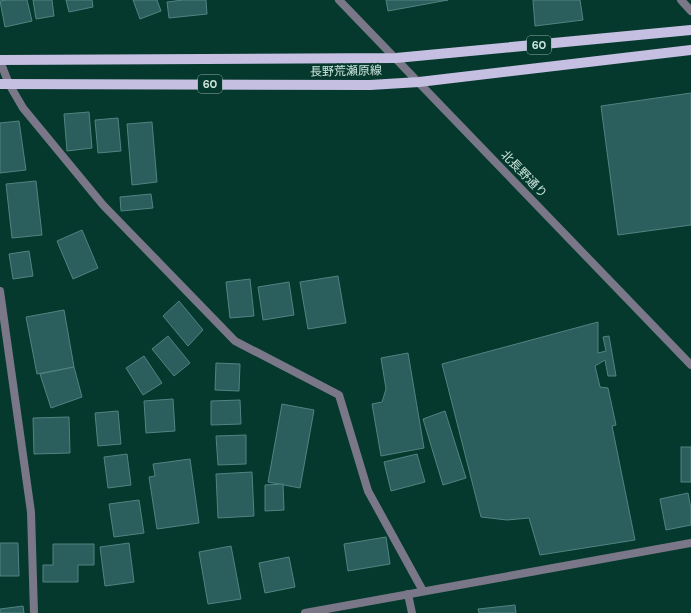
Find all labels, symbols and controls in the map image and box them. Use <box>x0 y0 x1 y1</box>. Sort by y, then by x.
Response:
road number: 60 <box>527 36 551 54</box>
street label: 長野荒瀬原線 <box>310 62 382 80</box>
road number: 60 <box>198 75 222 93</box>
street label: 北長野通り <box>497 147 551 201</box>

